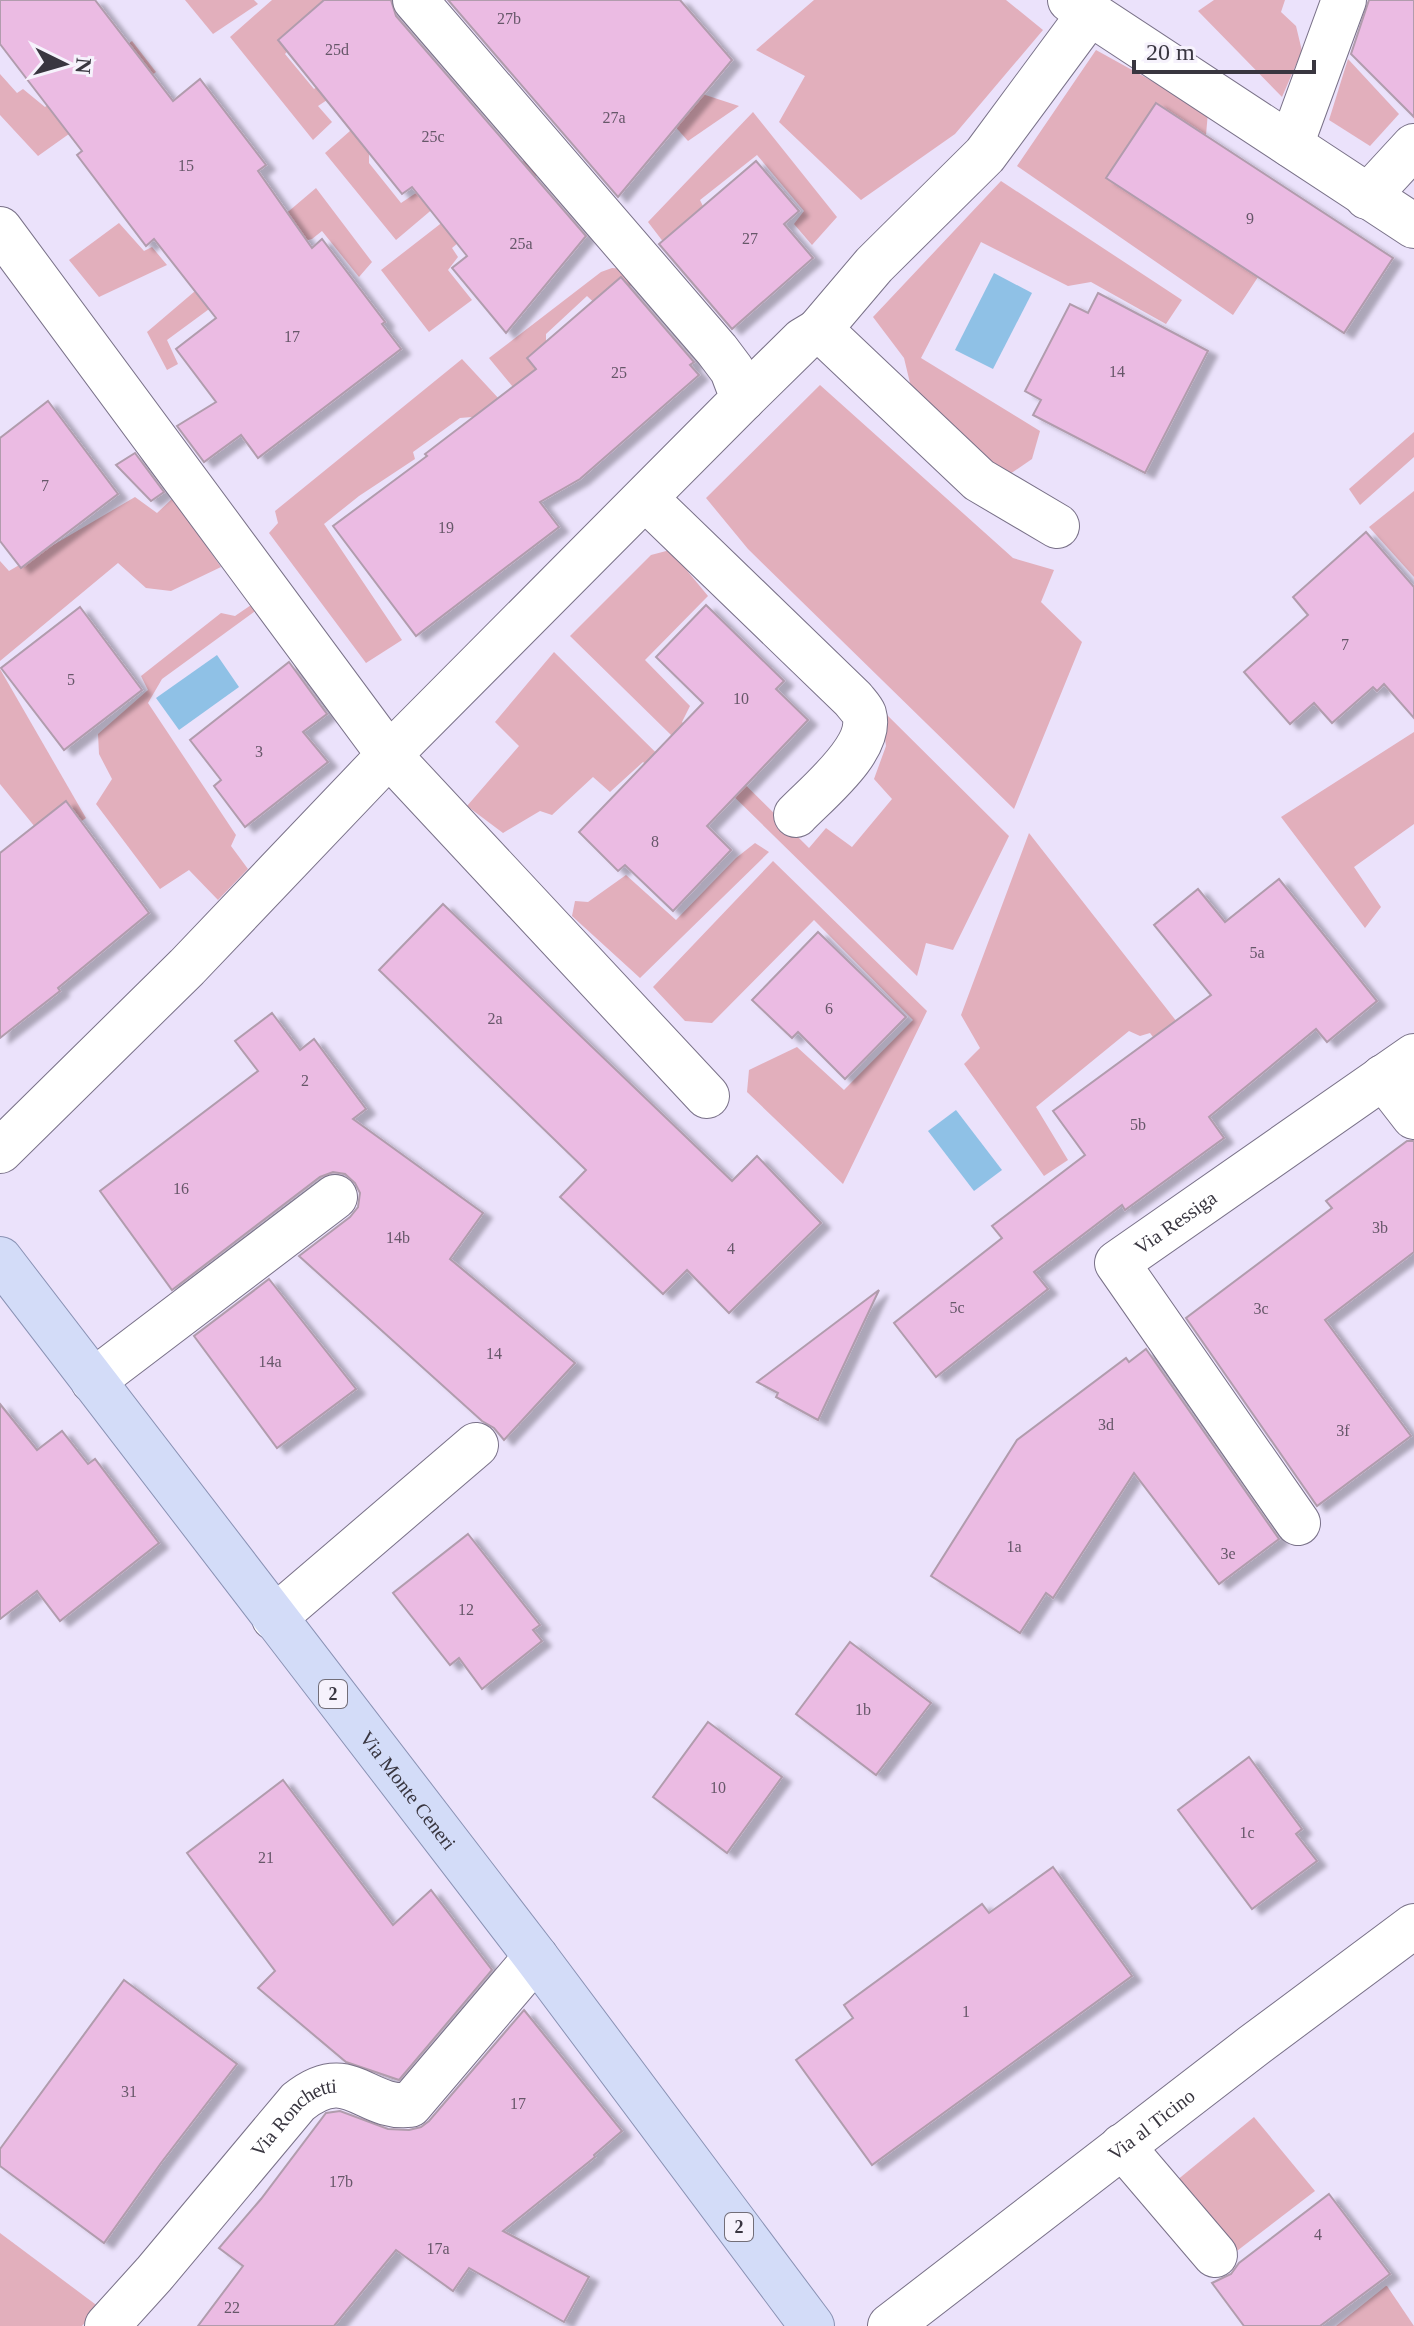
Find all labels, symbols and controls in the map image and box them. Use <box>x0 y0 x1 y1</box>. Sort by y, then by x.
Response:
house number: 27b <box>497 10 521 27</box>
north arrow <box>24 24 104 104</box>
scale bar <box>1134 24 1314 74</box>
text: 20 m <box>1146 39 1195 65</box>
house number: 25d <box>325 41 349 58</box>
text: N <box>70 57 97 75</box>
house number: 27a <box>602 109 626 126</box>
house number: 25c <box>421 128 445 145</box>
house number: 15 <box>178 157 194 174</box>
house number: 9 <box>1246 210 1254 227</box>
house number: 27 <box>742 230 758 247</box>
house number: 25a <box>509 235 533 252</box>
house number: 17 <box>284 328 300 345</box>
house number: 14 <box>1109 363 1125 380</box>
house number: 25 <box>611 364 627 381</box>
house number: 7 <box>41 477 49 494</box>
house number: 19 <box>438 519 454 536</box>
house number: 7 <box>1341 636 1349 653</box>
house number: 5 <box>67 671 75 688</box>
house number: 10 <box>733 690 749 707</box>
house number: 3 <box>255 743 263 760</box>
house number: 8 <box>651 833 659 850</box>
house number: 5a <box>1249 944 1265 961</box>
house number: 6 <box>825 1000 833 1017</box>
house number: 2a <box>487 1010 503 1027</box>
house number: 2 <box>301 1072 309 1089</box>
house number: 5b <box>1130 1116 1146 1133</box>
house number: 16 <box>173 1180 189 1197</box>
street label: Via Ressiga <box>1130 1186 1221 1258</box>
house number: 3b <box>1372 1219 1388 1236</box>
house number: 14b <box>386 1229 410 1246</box>
house number: 4 <box>727 1240 735 1257</box>
house number: 5c <box>949 1299 965 1316</box>
house number: 3c <box>1253 1300 1269 1317</box>
house number: 14 <box>486 1345 502 1362</box>
house number: 14a <box>258 1353 282 1370</box>
house number: 3d <box>1098 1416 1114 1433</box>
house number: 3f <box>1336 1422 1350 1439</box>
house number: 1a <box>1006 1538 1022 1555</box>
house number: 3e <box>1220 1545 1236 1562</box>
house number: 12 <box>458 1601 474 1618</box>
road number: 2 <box>319 1680 347 1708</box>
house number: 1b <box>855 1701 871 1718</box>
street label: Via Monte Ceneri <box>356 1727 461 1854</box>
house number: 10 <box>710 1779 726 1796</box>
house number: 1c <box>1239 1824 1255 1841</box>
house number: 21 <box>258 1849 274 1866</box>
house number: 1 <box>962 2003 970 2020</box>
street label: Via Ronchetti <box>246 2074 338 2161</box>
house number: 31 <box>121 2083 137 2100</box>
street label: Via al Ticino <box>1104 2084 1199 2165</box>
house number: 17 <box>510 2095 526 2112</box>
house number: 17b <box>329 2173 353 2190</box>
road number: 2 <box>725 2213 753 2241</box>
house number: 4 <box>1314 2226 1322 2243</box>
house number: 17a <box>426 2240 450 2257</box>
house number: 22 <box>224 2299 240 2316</box>

